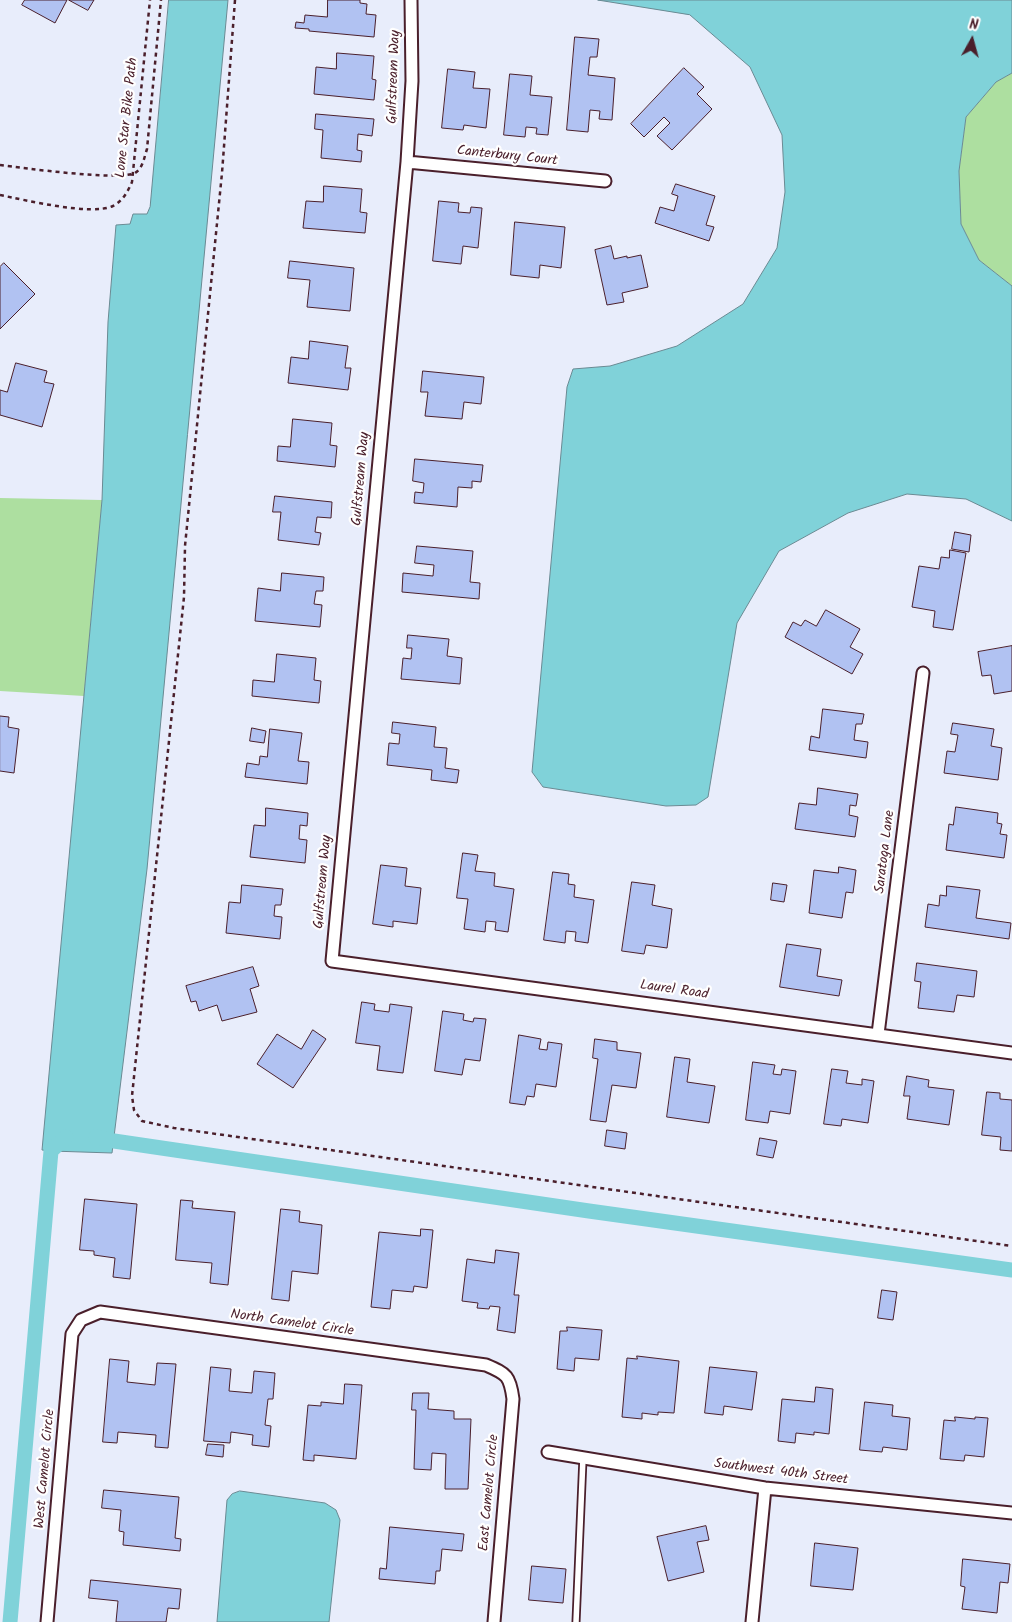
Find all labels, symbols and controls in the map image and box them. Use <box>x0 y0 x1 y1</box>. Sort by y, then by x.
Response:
text: N <box>968 14 980 37</box>
north arrow <box>947 15 997 65</box>
street label: Gulfstream Way <box>385 30 405 124</box>
street label: Lone Star Bike Path <box>113 57 143 179</box>
street label: Canterbury Court <box>456 143 558 171</box>
street label: Gulfstream Way <box>350 432 374 526</box>
street label: Saratoga Lane <box>873 809 899 895</box>
street label: Gulfstream Way <box>312 835 336 929</box>
street label: Laurel Road <box>639 978 709 1004</box>
street label: North Camelot Circle <box>229 1307 355 1341</box>
street label: West Camelot Circle <box>32 1409 60 1529</box>
street label: East Camelot Circle <box>477 1434 503 1552</box>
street label: Southwest 40th Street <box>713 1456 849 1490</box>

